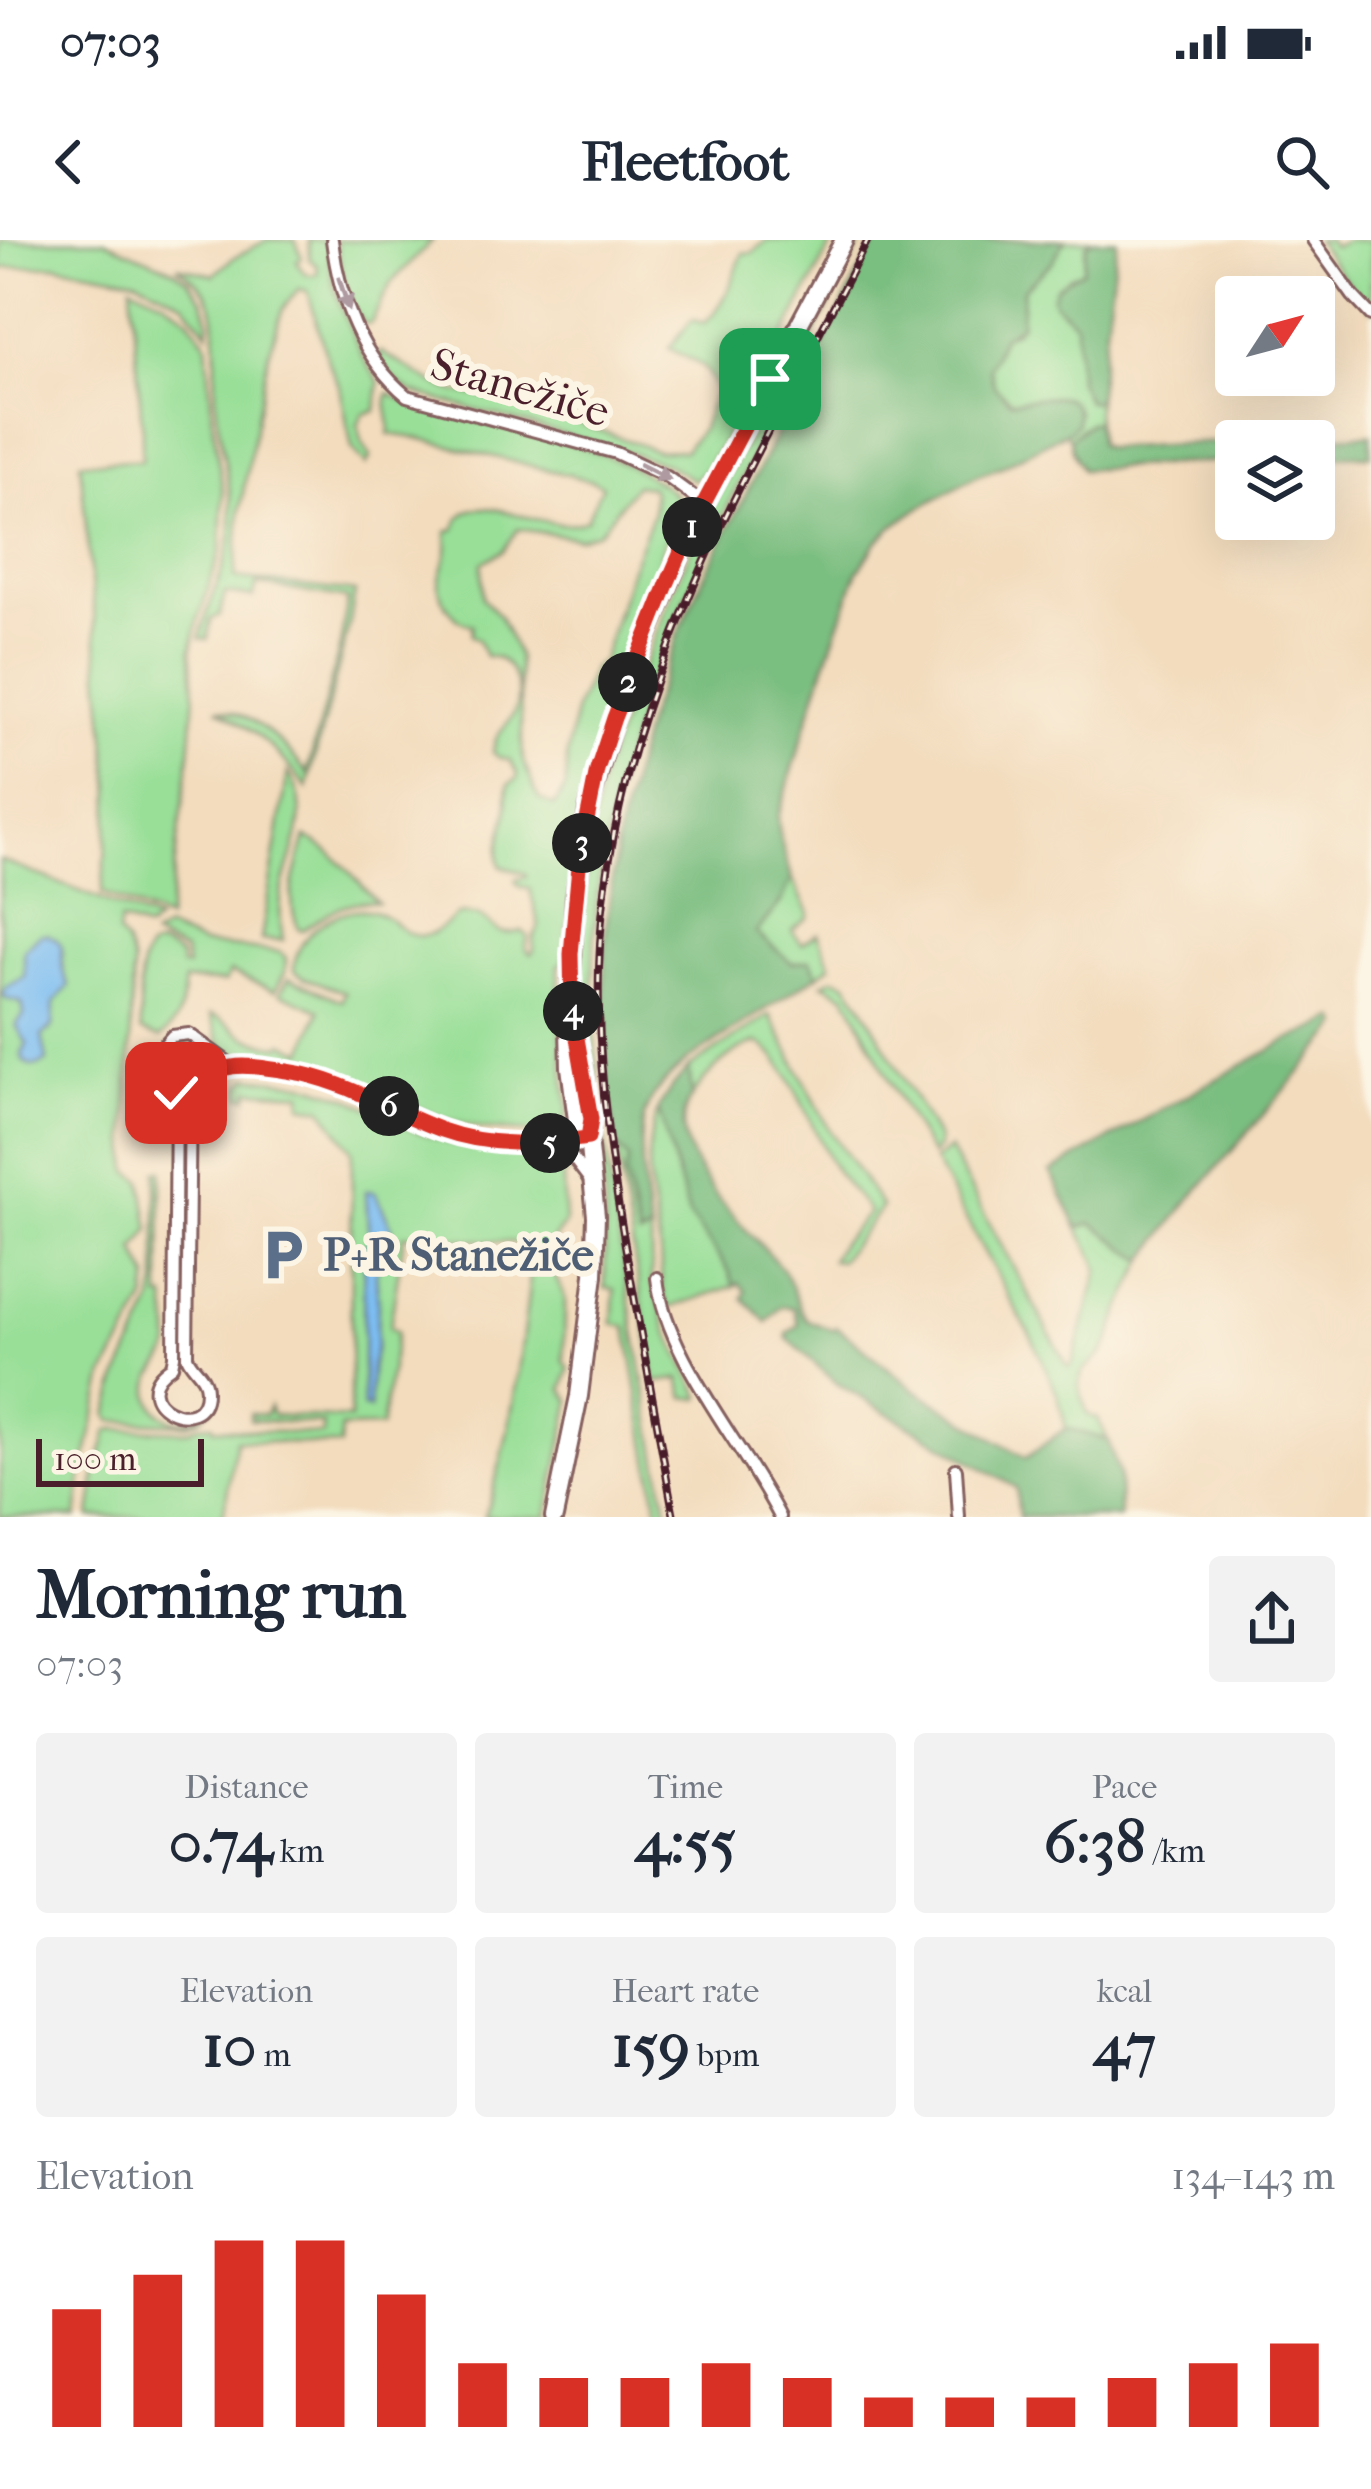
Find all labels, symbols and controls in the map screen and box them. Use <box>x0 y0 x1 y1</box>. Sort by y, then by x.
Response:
text: 07:03 <box>60 16 161 69</box>
icon: back <box>36 129 102 195</box>
icon: search <box>1269 129 1335 195</box>
text: Fleetfoot <box>582 131 789 194</box>
one-way arrow <box>335 276 354 313</box>
north arrow <box>1215 276 1335 396</box>
map controls <box>1215 276 1335 540</box>
pin <box>719 328 821 430</box>
street label: Stanežiče <box>425 337 615 439</box>
icon: arrive <box>737 346 803 412</box>
button: layers <box>1215 420 1335 540</box>
one-way arrow <box>638 461 672 481</box>
pin: 1 <box>662 497 722 557</box>
text: 1 <box>686 507 698 546</box>
pin: 2 <box>598 652 658 712</box>
text: 2 <box>620 662 636 701</box>
pin: 3 <box>552 813 612 873</box>
text: 3 <box>575 823 589 862</box>
pin: 4 <box>543 981 603 1041</box>
text: 4 <box>563 991 583 1030</box>
pin <box>125 1042 227 1144</box>
icon: check <box>143 1060 209 1126</box>
pin: 6 <box>359 1076 419 1136</box>
text: 6 <box>380 1086 398 1125</box>
pin: 5 <box>520 1113 580 1173</box>
text: 5 <box>543 1123 557 1162</box>
parking icon: P+R Stanežiče <box>254 1226 312 1284</box>
place label: P+R Stanežiče <box>323 1229 594 1282</box>
scale bar <box>36 1433 204 1486</box>
text: 100 m <box>54 1440 137 1479</box>
button: share <box>1209 1556 1335 1682</box>
text: Morning run <box>36 1557 406 1634</box>
text: 07:03 <box>36 1641 123 1687</box>
text: Distance <box>184 1768 309 1807</box>
text: Time <box>648 1768 723 1807</box>
text: Pace <box>1092 1768 1157 1807</box>
text: 0.74 <box>169 1807 273 1878</box>
text: 4:55 <box>635 1807 736 1878</box>
text: 6:38 <box>1044 1807 1146 1878</box>
text: km <box>273 1832 324 1871</box>
text: /km <box>1146 1832 1205 1871</box>
text: Elevation <box>180 1972 313 2011</box>
text: Heart rate <box>612 1972 759 2011</box>
text: kcal <box>1097 1972 1152 2011</box>
text: 10 <box>202 2011 256 2082</box>
text: 159 <box>611 2011 690 2082</box>
text: 47 <box>1093 2011 1156 2082</box>
text: m <box>256 2036 291 2075</box>
text: bpm <box>690 2036 760 2075</box>
text: Elevation <box>36 2153 194 2199</box>
text: 134–143 m <box>1171 2153 1335 2199</box>

